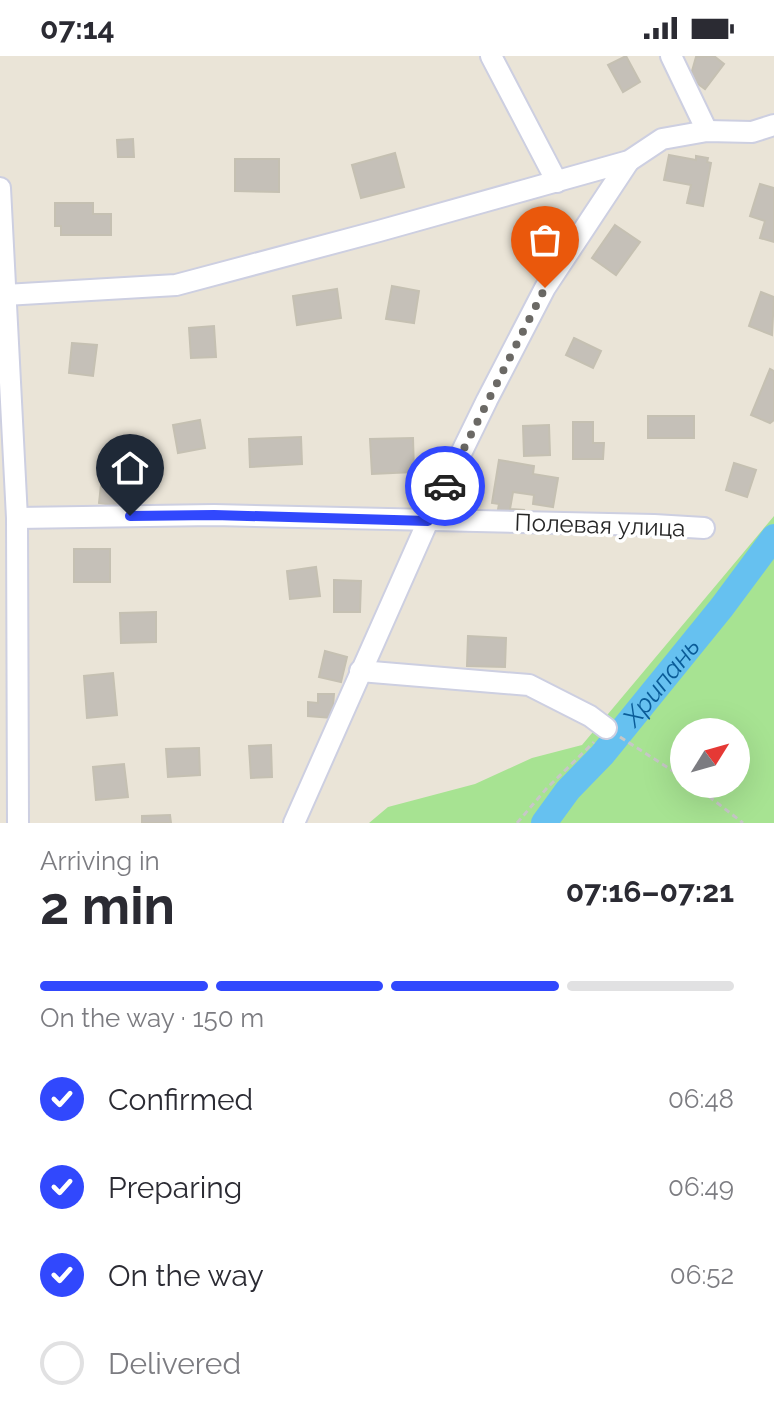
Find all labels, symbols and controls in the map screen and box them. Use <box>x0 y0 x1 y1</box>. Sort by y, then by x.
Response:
text: 07:14 <box>40 11 115 46</box>
pin <box>511 206 579 288</box>
icon: bag <box>523 218 567 262</box>
pin <box>96 434 164 516</box>
icon: home <box>108 446 152 490</box>
courier <box>405 446 485 526</box>
icon: car <box>423 464 467 508</box>
street label: Полевая улица <box>514 508 686 542</box>
water label: Хрипань <box>616 632 706 733</box>
north arrow <box>670 718 750 798</box>
map controls <box>670 718 750 798</box>
text: Arriving in <box>40 846 160 876</box>
text: 07:16–07:21 <box>566 874 734 909</box>
text: 2 min <box>40 875 175 936</box>
text: On the way · 150 m <box>40 1003 264 1033</box>
icon: check <box>40 1077 84 1121</box>
text: Confirmed <box>108 1082 253 1117</box>
text: 06:48 <box>668 1084 734 1114</box>
icon: check <box>40 1165 84 1209</box>
text: Preparing <box>108 1170 242 1205</box>
text: 06:49 <box>668 1172 734 1202</box>
icon: check <box>40 1253 84 1297</box>
text: On the way <box>108 1258 264 1293</box>
text: 06:52 <box>670 1260 734 1290</box>
text: Delivered <box>108 1346 241 1381</box>

